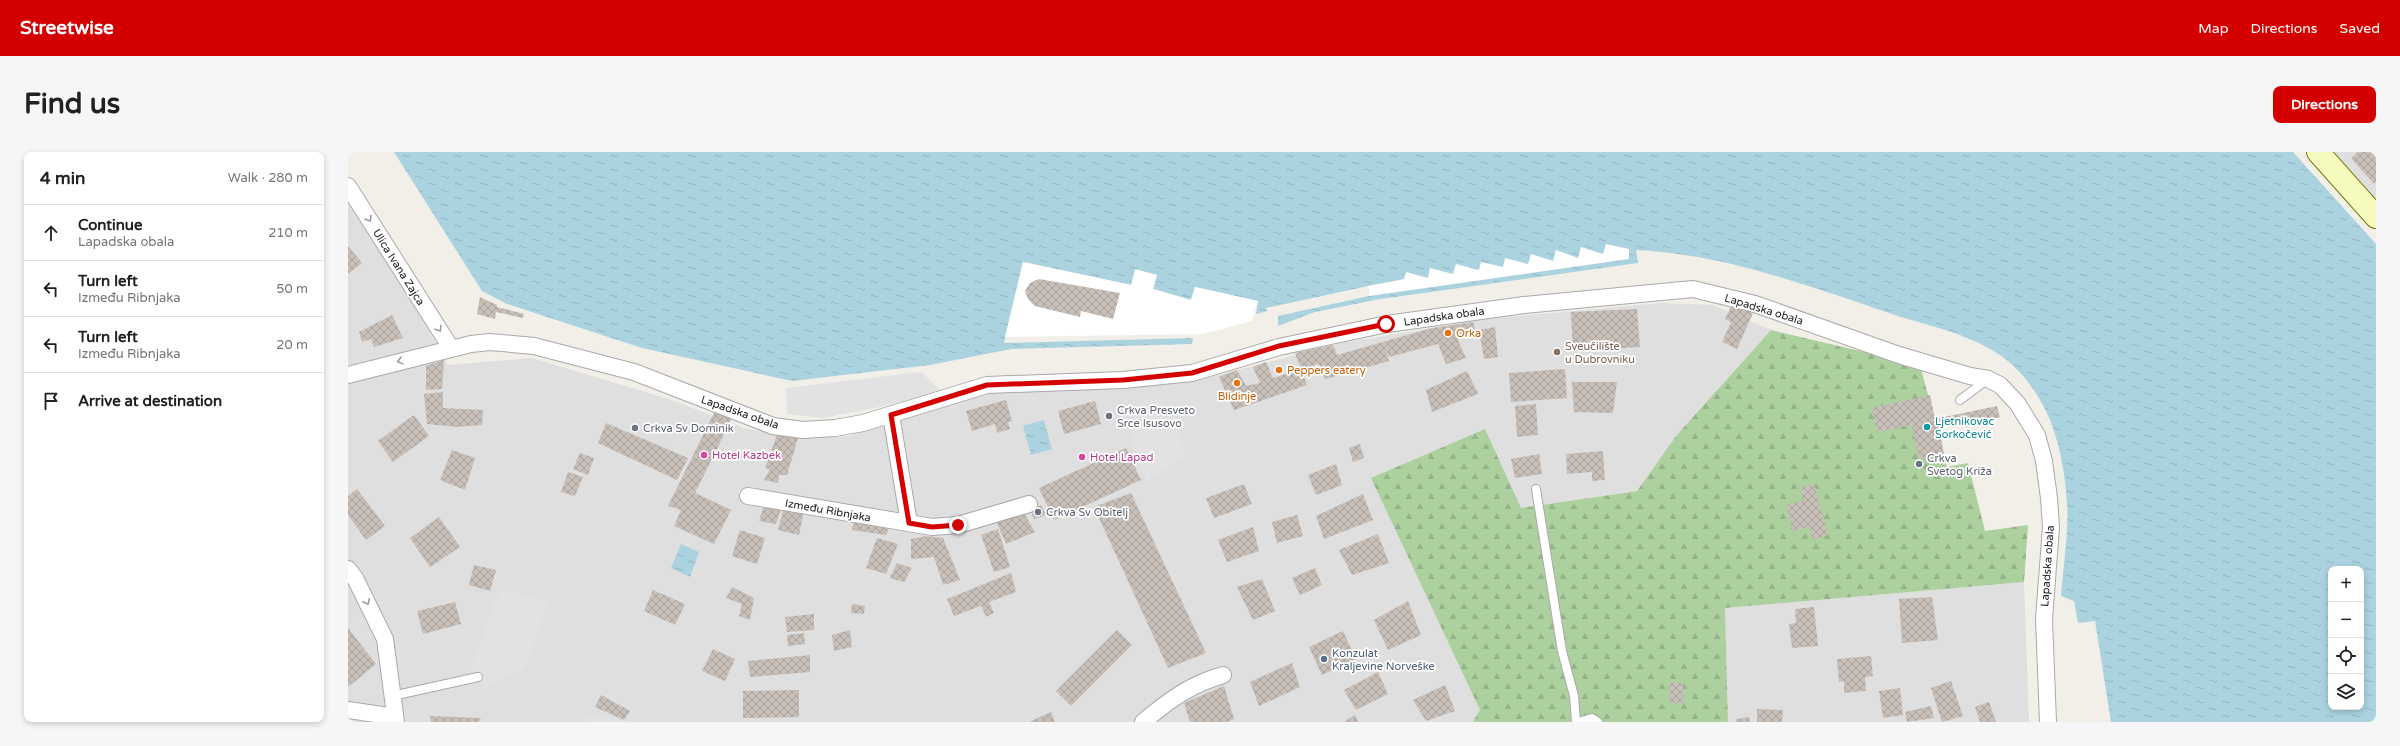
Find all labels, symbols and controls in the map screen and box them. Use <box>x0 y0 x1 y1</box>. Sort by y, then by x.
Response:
text: Streetwise <box>20 17 114 39</box>
text: Map <box>2198 20 2229 37</box>
text: Directions <box>2251 20 2318 37</box>
text: Saved <box>2340 20 2380 37</box>
button: Directions <box>2273 86 2376 123</box>
text: Find us <box>24 87 120 121</box>
text: 4 min <box>40 168 85 189</box>
text: Walk · 280 m <box>228 170 308 186</box>
one-way arrow <box>364 215 372 222</box>
text: Continue <box>78 216 142 234</box>
icon: ahead <box>40 222 62 244</box>
text: 210 m <box>268 225 308 241</box>
street label: Ulica Ivana Zajca <box>370 227 427 308</box>
text: Lapadska obala <box>78 234 174 250</box>
text: Turn left <box>78 272 138 290</box>
icon: left <box>40 278 62 300</box>
text: 50 m <box>276 281 308 297</box>
text: Između Ribnjaka <box>78 290 181 306</box>
street label: Lapadska obala <box>1723 291 1805 328</box>
street label: Lapadska obala <box>1403 304 1485 329</box>
route start <box>1377 315 1395 333</box>
one-way arrow <box>434 325 441 332</box>
place label: Orka <box>1456 327 1481 340</box>
text: Turn left <box>78 328 138 346</box>
marker: Orka <box>1443 328 1453 338</box>
icon: left <box>40 334 62 356</box>
text: 20 m <box>276 337 308 353</box>
place label: Sveučilište u Dubrovniku <box>1565 340 1635 366</box>
text: Između Ribnjaka <box>78 346 181 362</box>
marker: Sveučilište u Dubrovniku <box>1552 347 1562 357</box>
one-way arrow <box>397 356 404 365</box>
place label: Peppers eatery <box>1287 364 1366 377</box>
marker: Peppers eatery <box>1274 365 1284 375</box>
marker: Blidinje <box>1232 378 1242 388</box>
icon: arrive <box>40 390 62 412</box>
place label: Blidinje <box>1218 390 1256 403</box>
text: Arrive at destination <box>78 392 222 410</box>
street label: Lapadska obala <box>699 393 780 432</box>
place label: Crkva Presveto Srce Isusovo <box>1117 404 1195 430</box>
marker: Crkva Presveto Srce Isusovo <box>1104 411 1114 421</box>
place label: Ljetnikovac Sorkočević <box>1935 415 1994 441</box>
place label: Crkva Sv Dominik <box>643 422 734 435</box>
marker: Ljetnikovac Sorkočević <box>1922 422 1932 432</box>
marker: Crkva Sv Dominik <box>630 423 640 433</box>
place label: Hotel Kazbek <box>712 449 781 462</box>
marker: Hotel Kazbek <box>699 450 709 460</box>
place label: Hotel Lapad <box>1090 451 1153 464</box>
marker: Hotel Lapad <box>1077 452 1087 462</box>
place label: Crkva Svetog Križa <box>1927 452 1992 478</box>
marker: Crkva Svetog Križa <box>1914 459 1924 469</box>
street label: Između Ribnjaka <box>784 497 872 524</box>
place label: Crkva Sv Obitelj <box>1046 506 1128 519</box>
marker: Crkva Sv Obitelj <box>1033 507 1043 517</box>
route end <box>949 516 967 534</box>
street label: Lapadska obala <box>2038 525 2057 607</box>
map controls <box>2328 566 2364 710</box>
button: + <box>2328 566 2364 602</box>
one-way arrow <box>362 598 370 606</box>
button: − <box>2328 602 2364 638</box>
button: locate <box>2328 638 2364 674</box>
place label: Konzulat Kraljevine Norveške <box>1332 647 1435 673</box>
marker: Konzulat Kraljevine Norveške <box>1319 654 1329 664</box>
button: layers <box>2328 674 2364 710</box>

